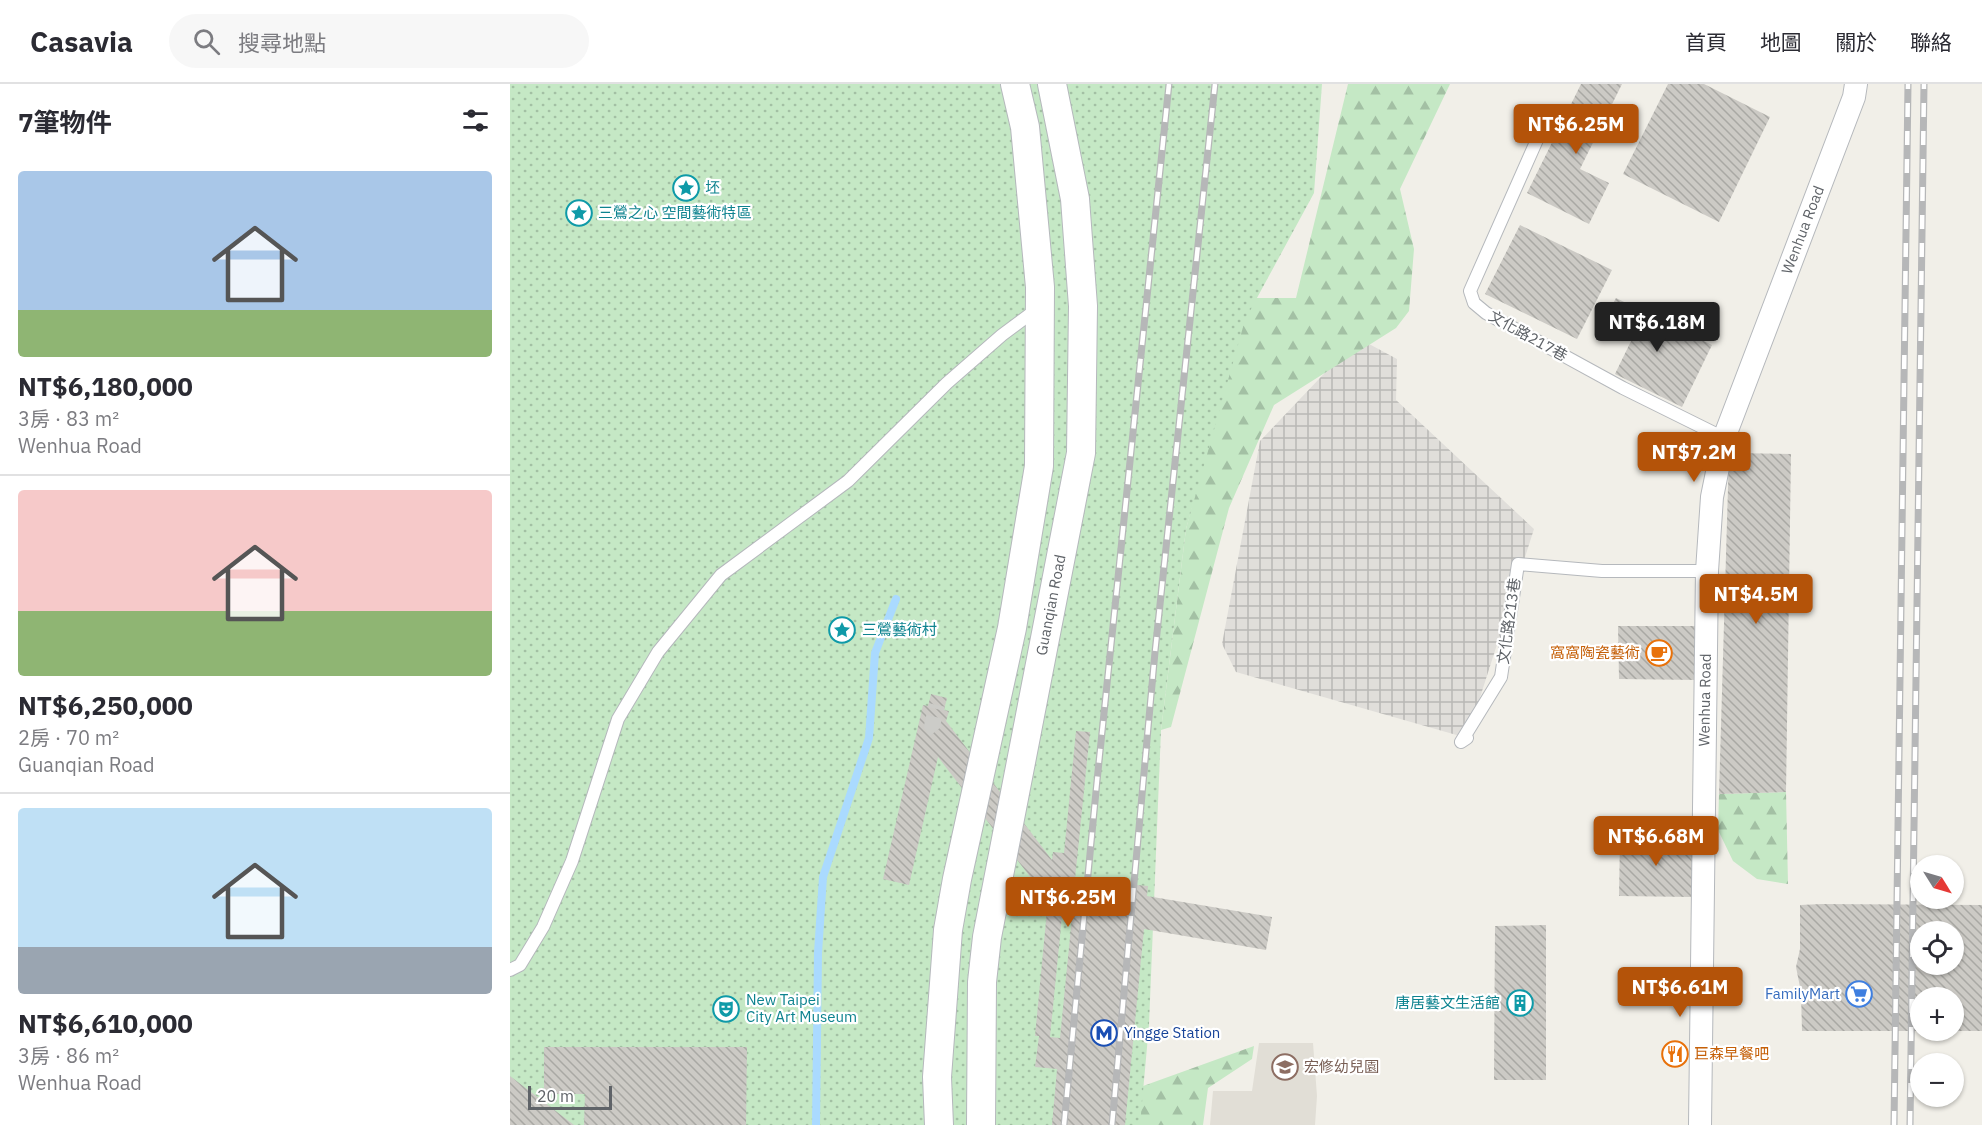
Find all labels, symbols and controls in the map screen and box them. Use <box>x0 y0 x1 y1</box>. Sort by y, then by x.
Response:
search box <box>169 14 589 68</box>
text: Casavia <box>30 23 133 60</box>
icon: search <box>190 25 223 58</box>
text: 搜尋地點 <box>238 28 326 57</box>
text: 首頁 <box>1685 28 1727 56</box>
text: 地圖 <box>1760 28 1802 56</box>
text: 關於 <box>1835 28 1877 56</box>
text: 聯絡 <box>1910 28 1952 56</box>
icon: filters <box>459 104 492 137</box>
pin: NT$6.25M <box>1514 104 1638 155</box>
text: 7筆物件 <box>18 105 112 139</box>
text: NT$6.25M <box>1528 110 1624 137</box>
place icon: 坯 <box>671 173 701 203</box>
place label: 坯 <box>705 178 720 197</box>
street label: Wenhua Road <box>1777 183 1828 277</box>
place icon: 三鶯之心 空間藝術特區 <box>564 198 594 228</box>
place label: 三鶯之心 空間藝術特區 <box>598 203 752 222</box>
icon: home <box>201 210 309 318</box>
pin: NT$6.18M <box>1595 302 1719 353</box>
street label: 文化路217巷 <box>1486 306 1571 365</box>
text: NT$6.18M <box>1609 308 1705 335</box>
text: NT$6,180,000 <box>18 369 193 403</box>
text: 3房 · 83 m² <box>18 405 119 432</box>
text: Wenhua Road <box>18 432 142 459</box>
pin: NT$7.2M <box>1639 432 1749 483</box>
text: NT$7.2M <box>1652 438 1736 465</box>
icon: home <box>201 529 309 637</box>
street label: Guanqian Road <box>1031 553 1070 657</box>
pin: NT$4.5M <box>1701 574 1811 625</box>
street label: 文化路213巷 <box>1493 577 1524 665</box>
text: NT$4.5M <box>1714 580 1798 607</box>
place icon: 三鶯藝術村 <box>827 615 857 645</box>
place label: 三鶯藝術村 <box>862 620 937 639</box>
cafe icon: 窩窩陶瓷藝術 <box>1644 638 1674 668</box>
place label: 窩窩陶瓷藝術 <box>1550 643 1640 662</box>
street label: Wenhua Road <box>1694 653 1715 747</box>
text: NT$6,250,000 <box>18 688 193 722</box>
text: 2房 · 70 m² <box>18 724 119 751</box>
text: Guanqian Road <box>18 751 155 778</box>
pin: NT$6.68M <box>1594 816 1718 867</box>
text: NT$6.68M <box>1608 822 1704 849</box>
icon: home <box>201 847 309 955</box>
north arrow <box>1910 855 1964 909</box>
map controls <box>1910 855 1964 1107</box>
pin: NT$6.25M <box>1006 877 1130 928</box>
text: NT$6.25M <box>1020 883 1116 910</box>
button: locate <box>1910 921 1964 975</box>
pin: NT$6.61M <box>1618 967 1742 1018</box>
text: NT$6.61M <box>1632 973 1728 1000</box>
supermarket icon: FamilyMart <box>1844 979 1874 1009</box>
place label: FamilyMart <box>1765 984 1840 1003</box>
button: + <box>1910 987 1964 1041</box>
building icon: 唐居藝文生活館 <box>1505 988 1535 1018</box>
place label: New Taipei City Art Museum <box>746 990 857 1026</box>
place label: 唐居藝文生活館 <box>1395 993 1500 1012</box>
theatre icon: New Taipei City Art Museum <box>711 994 741 1024</box>
text: NT$6,610,000 <box>18 1006 193 1040</box>
metro station icon: Yingge Station <box>1089 1018 1119 1048</box>
place label: Yingge Station <box>1124 1023 1220 1042</box>
restaurant icon: 巨森早餐吧 <box>1660 1039 1690 1069</box>
text: 3房 · 86 m² <box>18 1042 119 1069</box>
place label: 巨森早餐吧 <box>1694 1044 1769 1063</box>
school or university icon: 宏修幼兒園 <box>1270 1052 1300 1082</box>
button: − <box>1910 1053 1964 1107</box>
place label: 宏修幼兒園 <box>1304 1057 1379 1076</box>
text: Wenhua Road <box>18 1069 142 1096</box>
scale bar <box>528 1083 612 1110</box>
text: 20 m <box>537 1086 574 1106</box>

